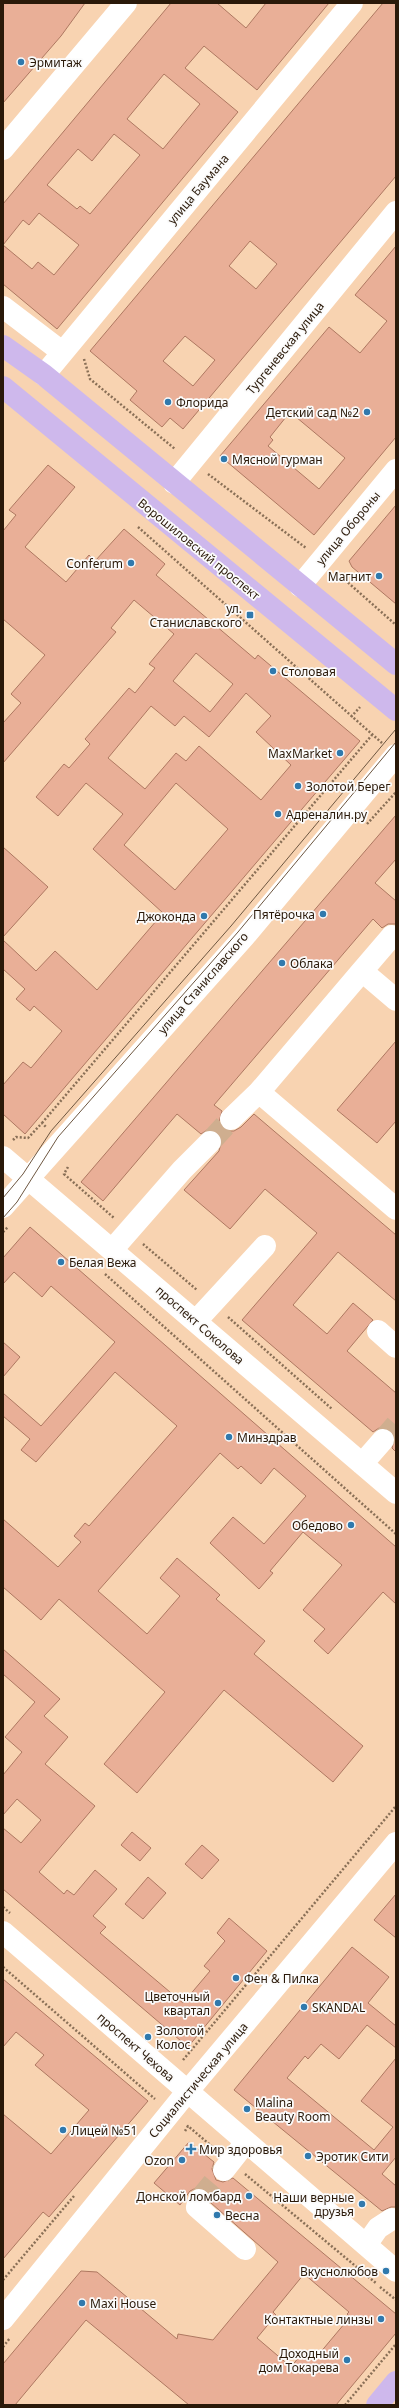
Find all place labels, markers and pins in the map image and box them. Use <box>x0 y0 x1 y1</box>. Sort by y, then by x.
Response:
place label: Эрмитаж <box>29 54 83 71</box>
marker: Эрмитаж <box>16 57 26 67</box>
place label: Флорида <box>176 394 229 411</box>
marker: Флорида <box>163 397 173 407</box>
place label: Детский сад №2 <box>266 404 359 421</box>
marker: Детский сад №2 <box>362 407 372 417</box>
place label: Мясной гурман <box>232 451 323 468</box>
marker: Мясной гурман <box>219 454 229 464</box>
place label: Conferum <box>66 555 123 572</box>
marker: Conferum <box>126 558 136 568</box>
place label: Магнит <box>328 568 371 585</box>
marker: Магнит <box>374 571 384 581</box>
place label: ул. Станиславского <box>149 600 242 631</box>
marker: ул. Станиславского <box>245 610 255 620</box>
place label: Столовая <box>281 663 336 680</box>
marker: Столовая <box>268 666 278 676</box>
place label: MaxMarket <box>268 745 333 762</box>
marker: MaxMarket <box>335 748 345 758</box>
place label: Золотой Берег <box>306 778 390 795</box>
marker: Золотой Берег <box>293 781 303 791</box>
place label: Адреналин.ру <box>286 806 368 823</box>
marker: Адреналин.ру <box>273 809 283 819</box>
place label: Пятёрочка <box>253 906 315 923</box>
place label: Джоконда <box>137 908 196 925</box>
marker: Пятёрочка <box>318 909 328 919</box>
marker: Джоконда <box>199 911 209 921</box>
place label: Облака <box>290 955 333 972</box>
marker: Облака <box>277 958 287 968</box>
place label: Белая Вежа <box>69 1254 136 1271</box>
marker: Белая Вежа <box>56 1257 66 1267</box>
place label: Минздрав <box>237 1429 297 1446</box>
marker: Минздрав <box>224 1432 234 1442</box>
place label: Обедово <box>292 1517 343 1534</box>
marker: Обедово <box>346 1520 356 1530</box>
place label: Фен & Пилка <box>244 1970 319 1987</box>
marker: Фен & Пилка <box>231 1973 241 1983</box>
place label: Цветочный квартал <box>144 1988 210 2019</box>
marker: Цветочный квартал <box>213 1998 223 2008</box>
place label: SKANDAL <box>312 1999 365 2016</box>
marker: SKANDAL <box>299 2002 309 2012</box>
place label: Золотой Колос <box>156 2022 204 2053</box>
marker: Золотой Колос <box>143 2032 153 2042</box>
place label: Malina Beauty Room <box>255 2094 331 2125</box>
marker: Malina Beauty Room <box>242 2104 252 2114</box>
place label: Лицей №51 <box>71 2122 137 2139</box>
marker: Лицей №51 <box>58 2125 68 2135</box>
place label: Мир здоровья <box>199 2141 282 2158</box>
marker: Мир здоровья <box>186 2144 196 2154</box>
place label: Эротик Сити <box>316 2148 389 2165</box>
marker: Эротик Сити <box>303 2151 313 2161</box>
place label: Ozon <box>144 2152 174 2169</box>
marker: Ozon <box>177 2155 187 2165</box>
place label: Донской ломбард <box>136 2188 242 2205</box>
place label: Наши верные друзья <box>273 2189 354 2220</box>
marker: Донской ломбард <box>244 2191 254 2201</box>
marker: Наши верные друзья <box>357 2199 367 2209</box>
place label: Весна <box>225 2207 259 2224</box>
marker: Весна <box>212 2210 222 2220</box>
place label: Вкуснолюбов <box>300 2263 378 2280</box>
marker: Вкуснолюбов <box>381 2266 391 2276</box>
place label: Maxi House <box>90 2295 156 2312</box>
marker: Maxi House <box>77 2298 87 2308</box>
place label: Контактные линзы <box>264 2311 373 2328</box>
marker: Контактные линзы <box>376 2314 386 2324</box>
place label: Доходный дом Токарева <box>259 2345 339 2376</box>
marker: Доходный дом Токарева <box>342 2355 352 2365</box>

